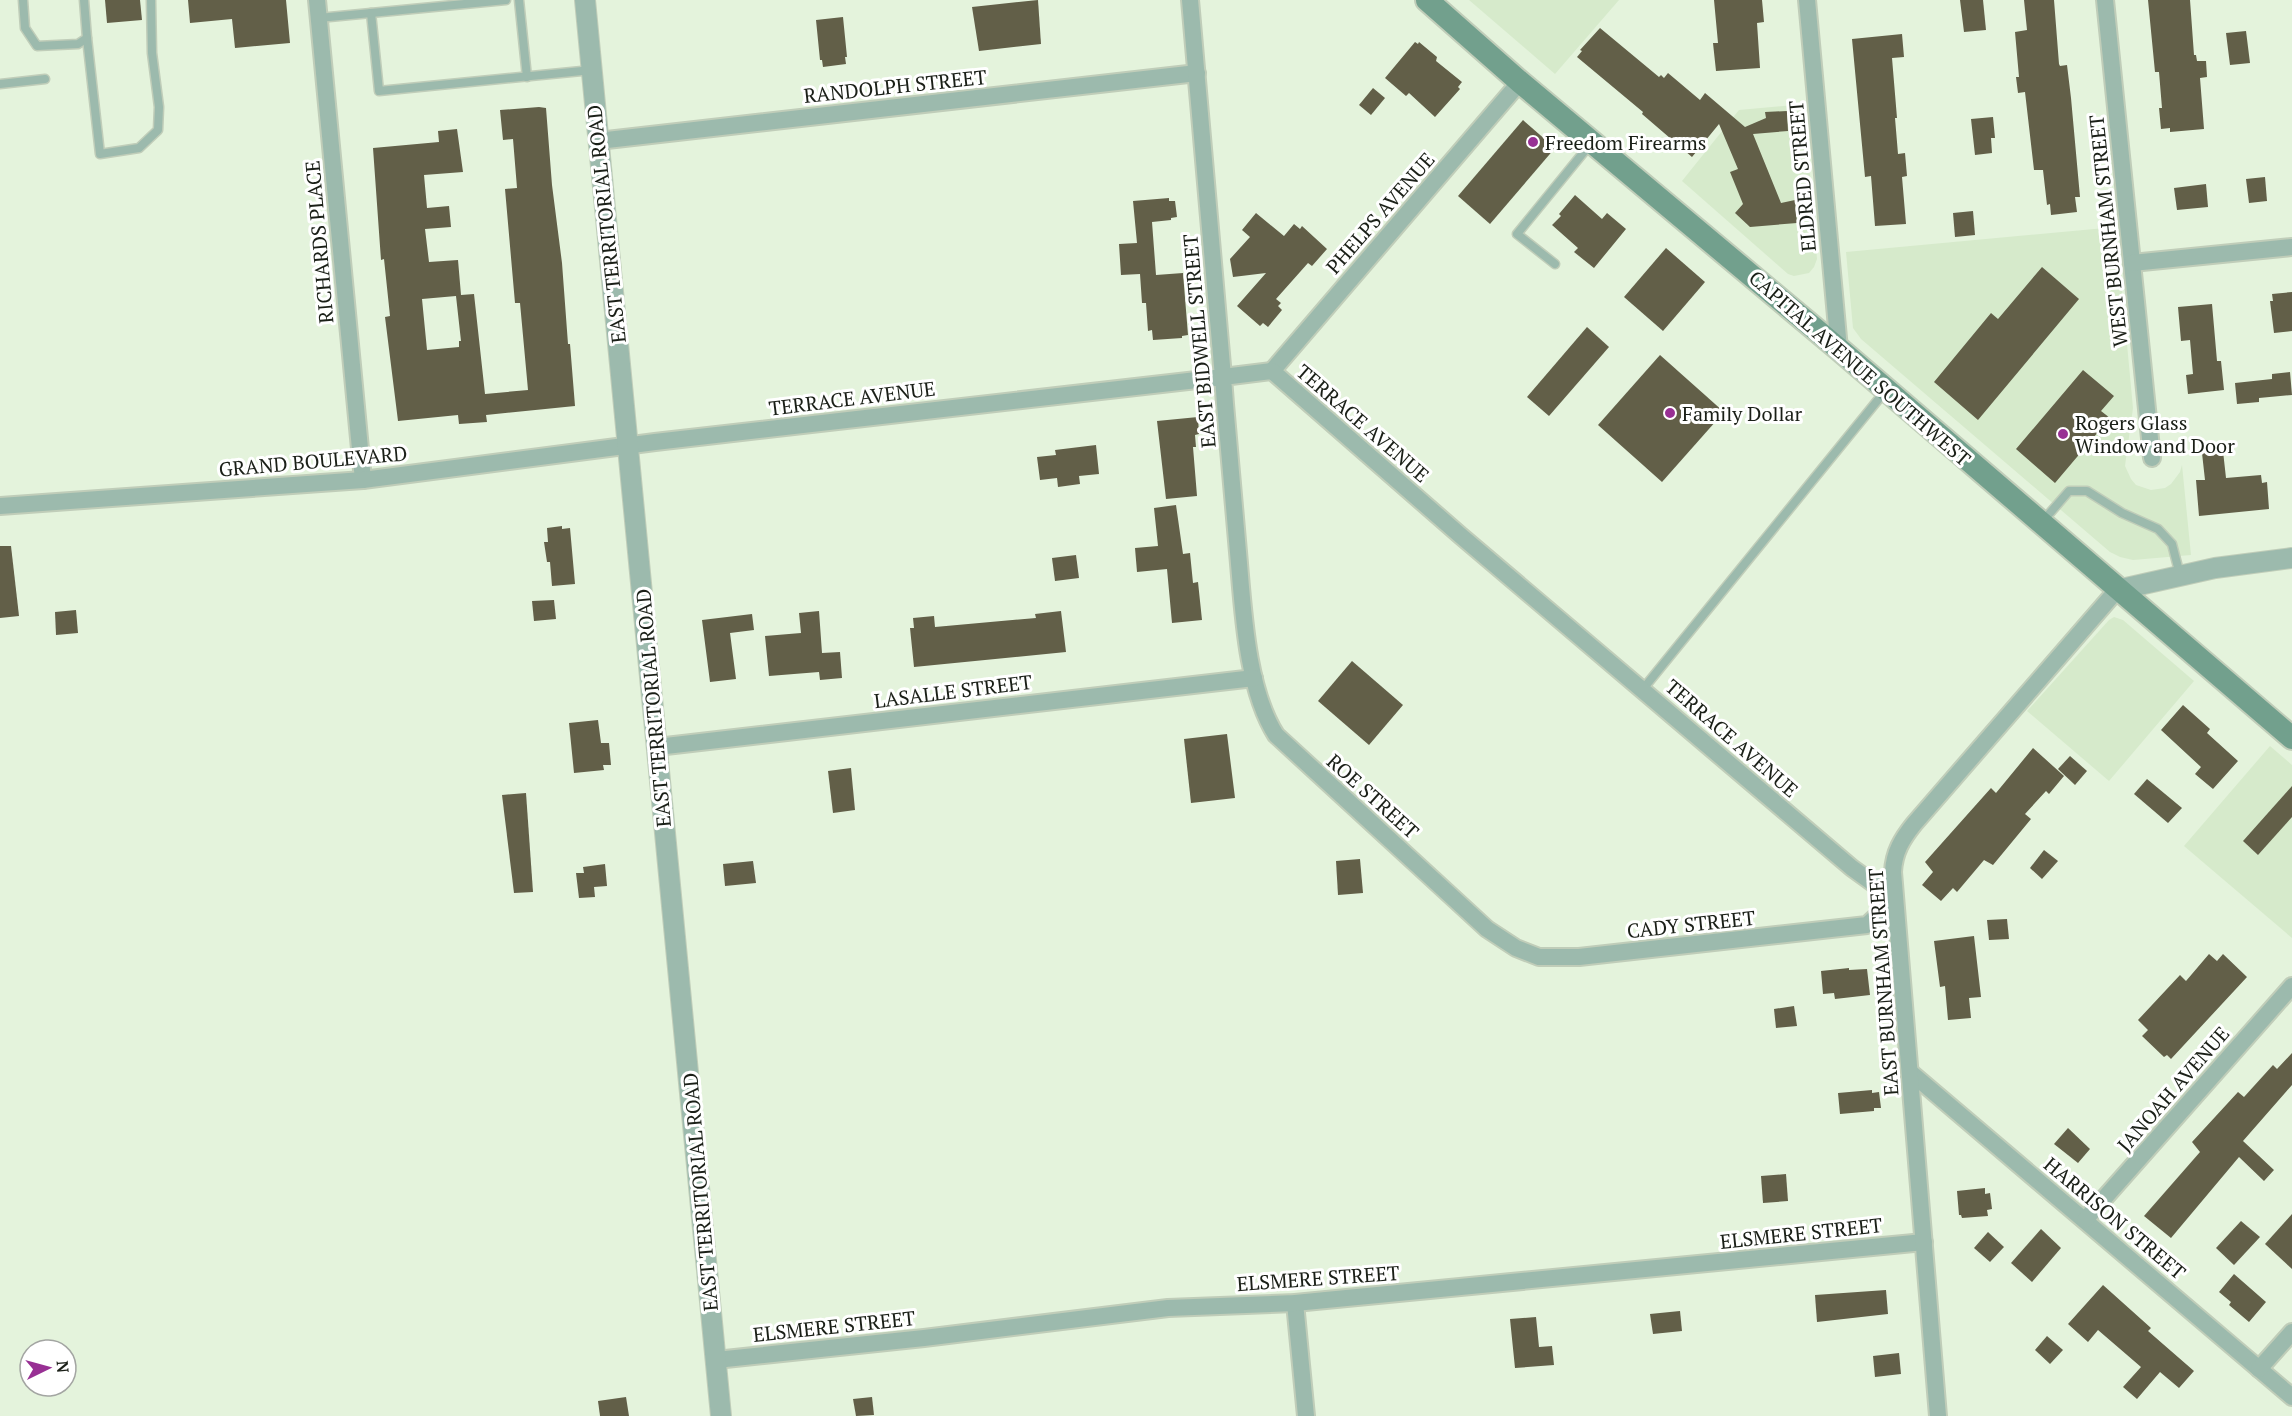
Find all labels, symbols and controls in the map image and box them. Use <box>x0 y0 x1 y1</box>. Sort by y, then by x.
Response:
street label: RANDOLPH STREET <box>802 63 988 109</box>
street label: ELDRED STREET <box>1782 99 1822 253</box>
street label: EAST TERRITORIAL ROAD <box>580 104 632 344</box>
street label: WEST BURNHAM STREET <box>2082 114 2134 348</box>
place label: Freedom Firearms <box>1545 129 1706 156</box>
marker: Freedom Firearms <box>1526 135 1540 149</box>
street label: PHELPS AVENUE <box>1320 146 1440 280</box>
street label: RICHARDS PLACE <box>298 159 340 325</box>
street label: EAST BIDWELL STREET <box>1176 233 1222 449</box>
street label: CAPITAL AVENUE SOUTHWEST <box>1743 264 1977 472</box>
street label: TERRACE AVENUE <box>1291 358 1435 488</box>
street label: TERRACE AVENUE <box>767 374 937 422</box>
place label: Family Dollar <box>1682 400 1803 427</box>
marker: Family Dollar <box>1663 406 1677 420</box>
place label: Rogers Glass Window and Door <box>2075 409 2235 459</box>
marker: Rogers Glass Window and Door <box>2056 427 2070 441</box>
street label: GRAND BOULEVARD <box>218 439 408 483</box>
street label: EAST TERRITORIAL ROAD <box>629 588 677 828</box>
street label: LASALLE STREET <box>872 668 1034 714</box>
street label: TERRACE AVENUE <box>1660 673 1804 803</box>
street label: ROE STREET <box>1321 748 1425 844</box>
street label: EAST BURNHAM STREET <box>1862 867 1904 1097</box>
street label: CADY STREET <box>1626 904 1756 944</box>
street label: JANOAH AVENUE <box>2111 1020 2235 1158</box>
street label: EAST TERRITORIAL ROAD <box>676 1072 724 1312</box>
street label: HARRISON STREET <box>2038 1151 2192 1285</box>
street label: ELSMERE STREET <box>1719 1211 1883 1255</box>
street label: ELSMERE STREET <box>1236 1259 1400 1297</box>
street label: ELSMERE STREET <box>752 1304 916 1348</box>
north arrow <box>18 1338 78 1398</box>
text: N <box>51 1360 74 1374</box>

